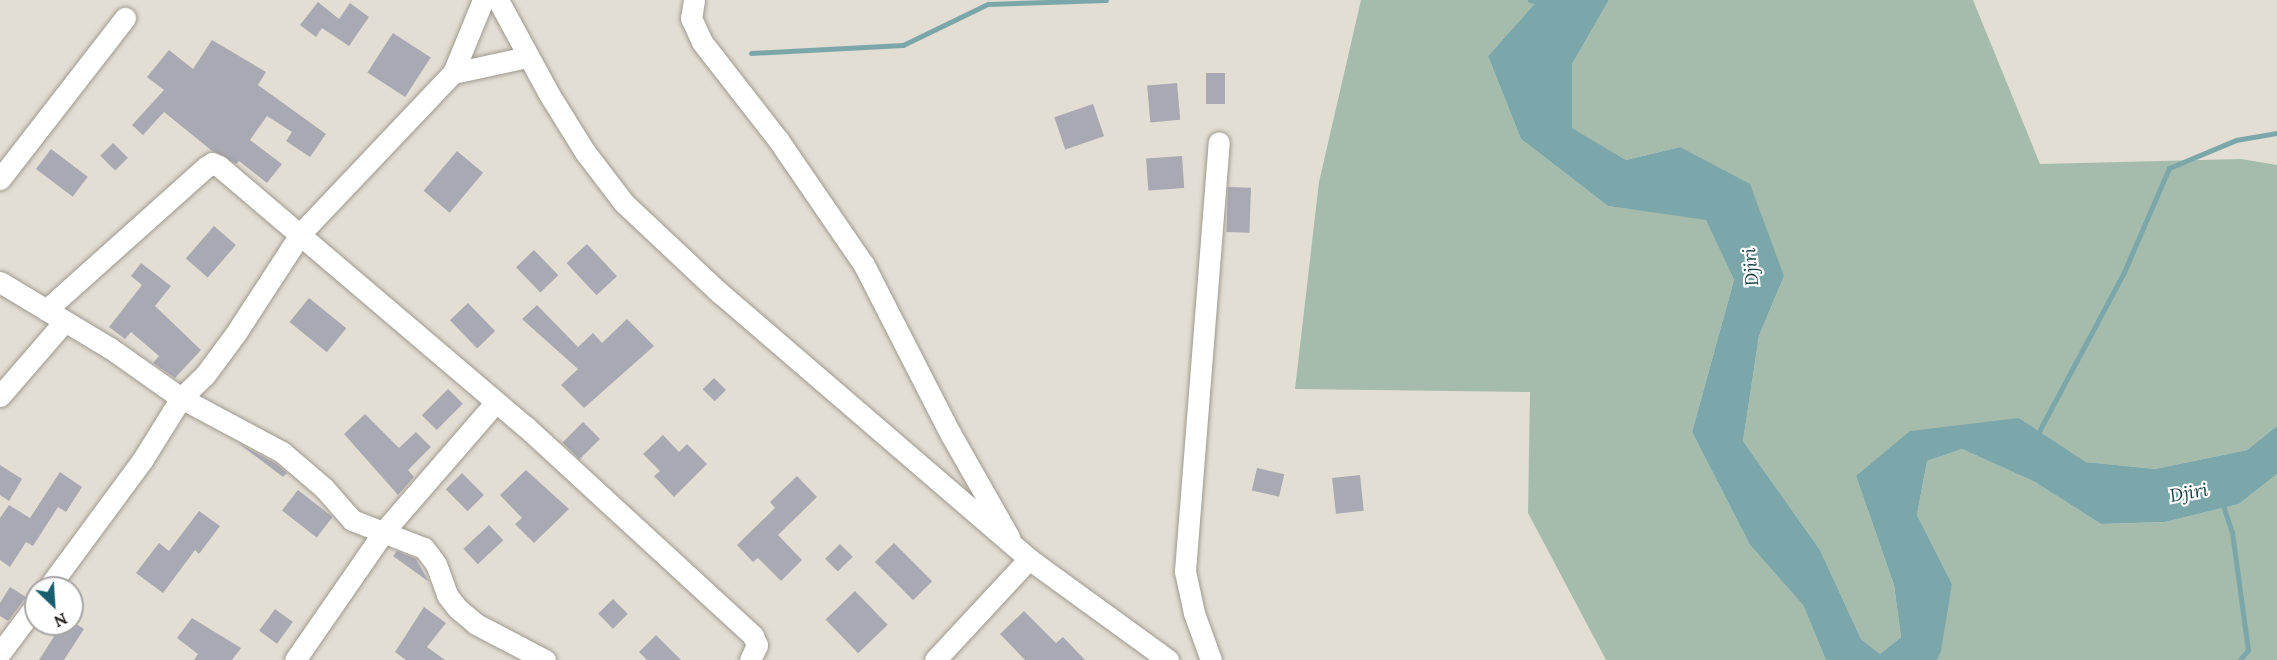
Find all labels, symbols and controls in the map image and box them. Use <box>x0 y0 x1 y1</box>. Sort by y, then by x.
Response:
water label: Djiri <box>1739 247 1763 287</box>
water label: Djiri <box>2168 479 2210 507</box>
north arrow <box>24 576 84 636</box>
text: N <box>51 609 71 632</box>

